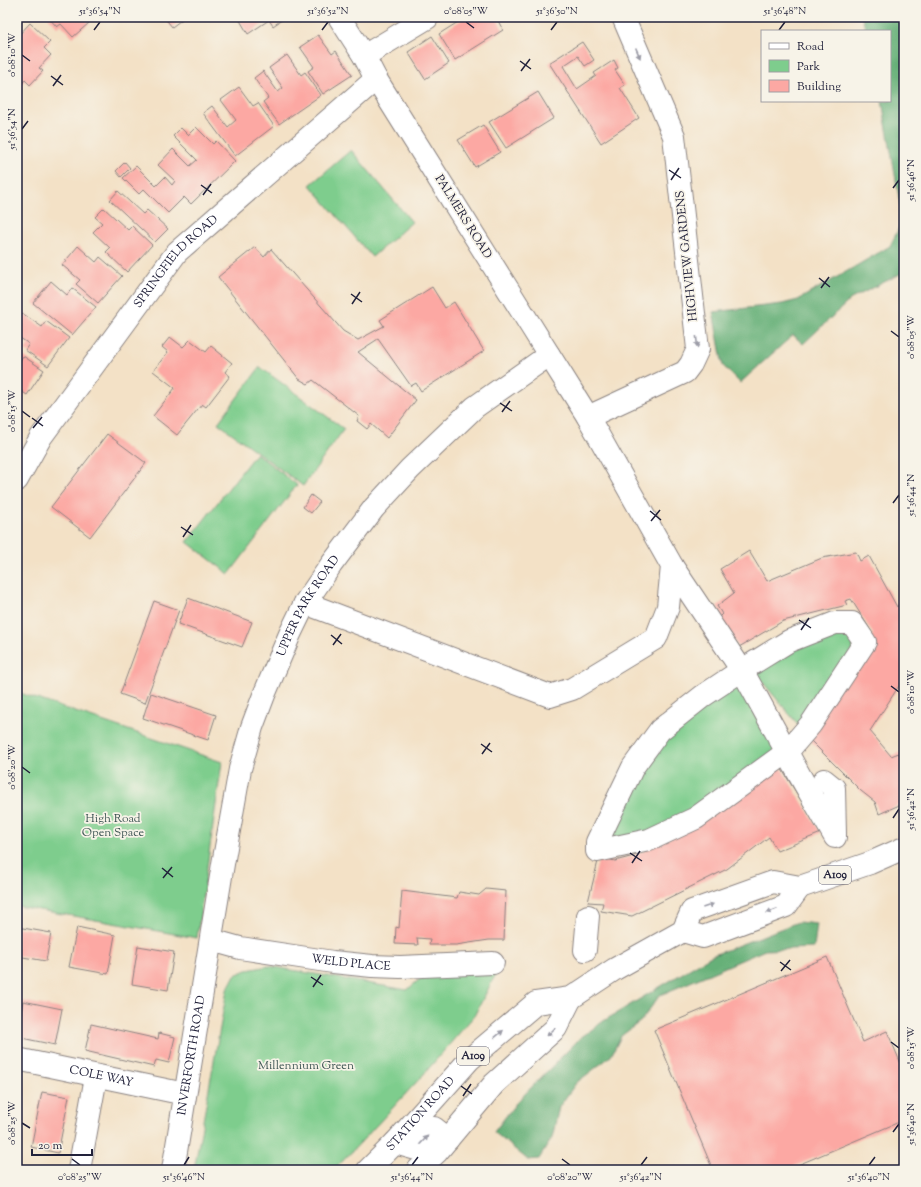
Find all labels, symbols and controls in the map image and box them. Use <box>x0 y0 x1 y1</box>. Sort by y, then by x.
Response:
text: 51°36'54"N <box>78 4 121 19</box>
text: 51°36'52"N <box>306 4 349 19</box>
text: 0°08'05"W <box>444 4 488 19</box>
text: 51°36'50"N <box>535 4 578 19</box>
text: 51°36'48"N <box>763 4 806 19</box>
legend <box>761 30 891 102</box>
text: 0°08'10"W <box>5 33 20 77</box>
text: Road <box>797 38 824 56</box>
one-way arrow <box>635 47 641 58</box>
text: Park <box>797 58 820 76</box>
text: Building <box>797 78 841 96</box>
text: 51°36'54"N <box>5 108 20 151</box>
text: 51°36'46"N <box>904 159 919 202</box>
street label: PALMERS ROAD <box>430 171 496 263</box>
street label: HIGHVIEW GARDENS <box>671 190 703 322</box>
street label: SPRINGFIELD ROAD <box>129 211 222 312</box>
text: 0°08'05"W <box>904 315 919 359</box>
one-way arrow <box>694 336 700 348</box>
text: 0°08'15"W <box>5 390 20 432</box>
text: 51°36'44"N <box>904 474 919 517</box>
street label: UPPER PARK ROAD <box>272 552 344 659</box>
text: 0°08'10"W <box>904 670 919 714</box>
text: 0°08'20"W <box>5 744 20 790</box>
text: 51°36'42"N <box>904 788 919 831</box>
park label: High Road Open Space <box>82 810 145 842</box>
road number: A109 <box>819 866 851 884</box>
one-way arrow <box>702 902 714 908</box>
one-way arrow <box>765 909 777 915</box>
street label: WELD PLACE <box>310 950 392 976</box>
street label: INVERFORTH ROAD <box>173 994 210 1117</box>
one-way arrow <box>546 1027 556 1037</box>
text: 0°08'15"W <box>904 1027 919 1069</box>
one-way arrow <box>494 1029 504 1039</box>
road number: A109 <box>457 1047 489 1065</box>
park label: Millennium Green <box>258 1057 354 1075</box>
street label: COLE WAY <box>67 1061 135 1092</box>
street label: STATION ROAD <box>382 1073 459 1156</box>
text: 0°08'25"W <box>5 1101 20 1145</box>
text: 51°36'40"N <box>904 1103 919 1146</box>
scale bar <box>32 1131 92 1157</box>
one-way arrow <box>419 1135 428 1145</box>
text: 20 m <box>38 1137 63 1155</box>
text: 0°08'25"W <box>58 1170 102 1185</box>
text: 51°36'46"N <box>162 1170 205 1185</box>
text: 51°36'44"N <box>390 1170 433 1185</box>
text: 0°08'20"W <box>547 1170 593 1185</box>
text: 51°36'42"N <box>619 1170 662 1185</box>
text: 51°36'40"N <box>847 1170 890 1185</box>

